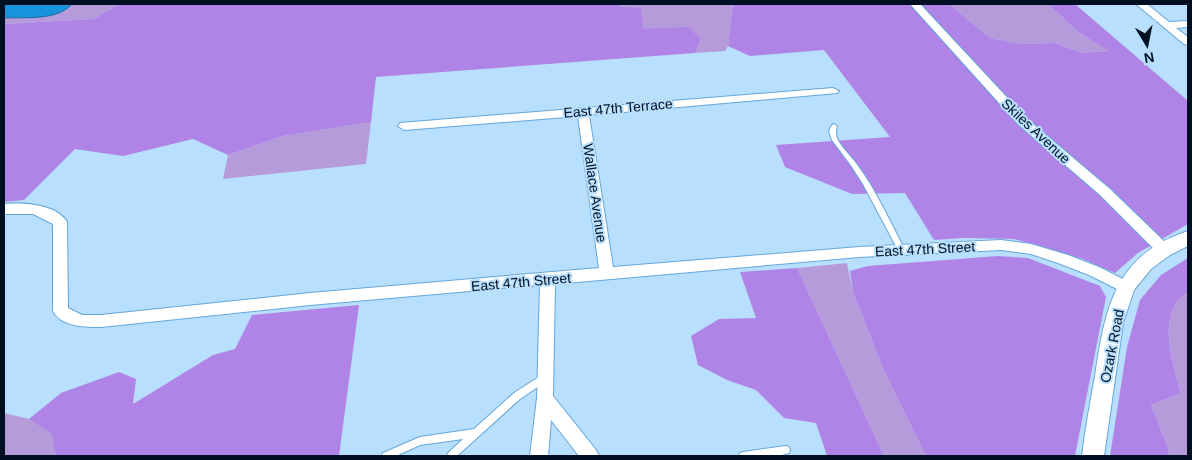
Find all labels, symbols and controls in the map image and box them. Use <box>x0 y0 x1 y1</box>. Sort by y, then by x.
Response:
north arrow <box>1122 20 1172 70</box>
text: N <box>1143 49 1156 67</box>
street label: East 47th Terrace <box>563 95 673 121</box>
street label: Skiles Avenue <box>998 95 1074 167</box>
street label: Wallace Avenue <box>580 143 610 244</box>
street label: East 47th Street <box>874 238 976 260</box>
street label: East 47th Street <box>470 270 572 294</box>
street label: Ozark Road <box>1097 308 1127 384</box>

